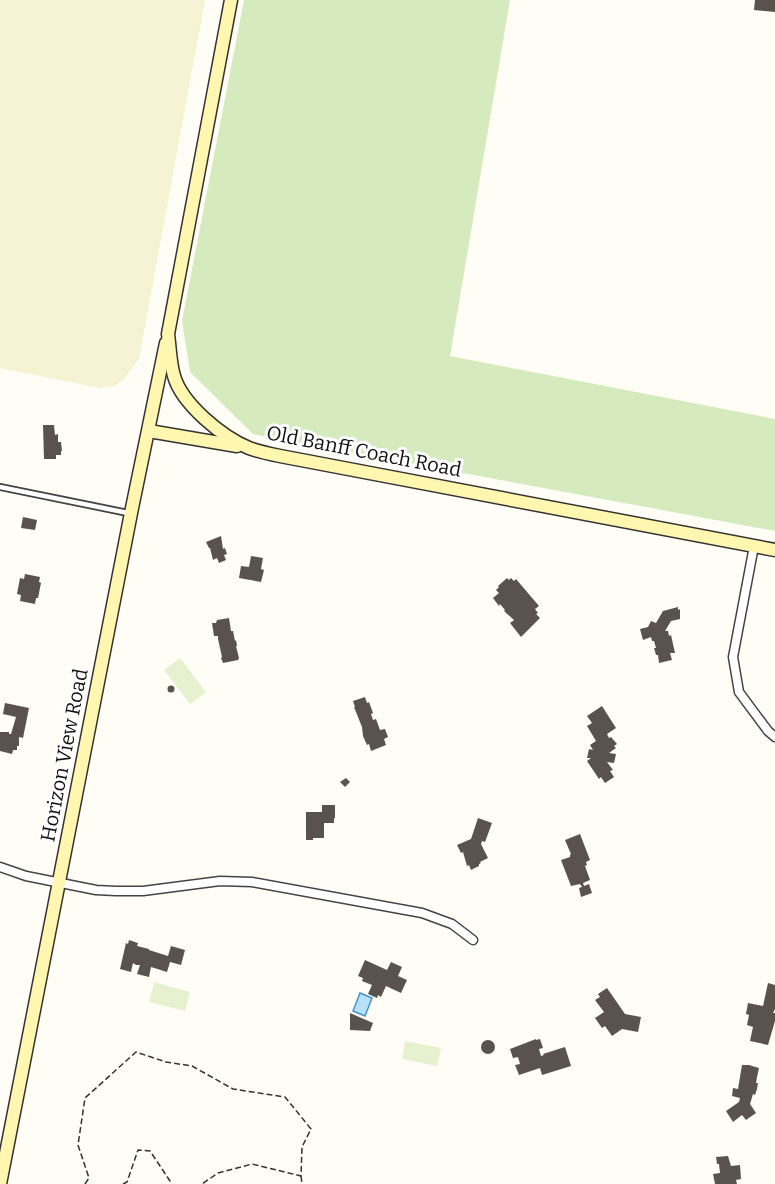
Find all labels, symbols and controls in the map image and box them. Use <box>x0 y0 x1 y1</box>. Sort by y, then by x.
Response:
street label: Old Banff Coach Road <box>264 420 464 482</box>
street label: Horizon View Road <box>35 666 93 844</box>

